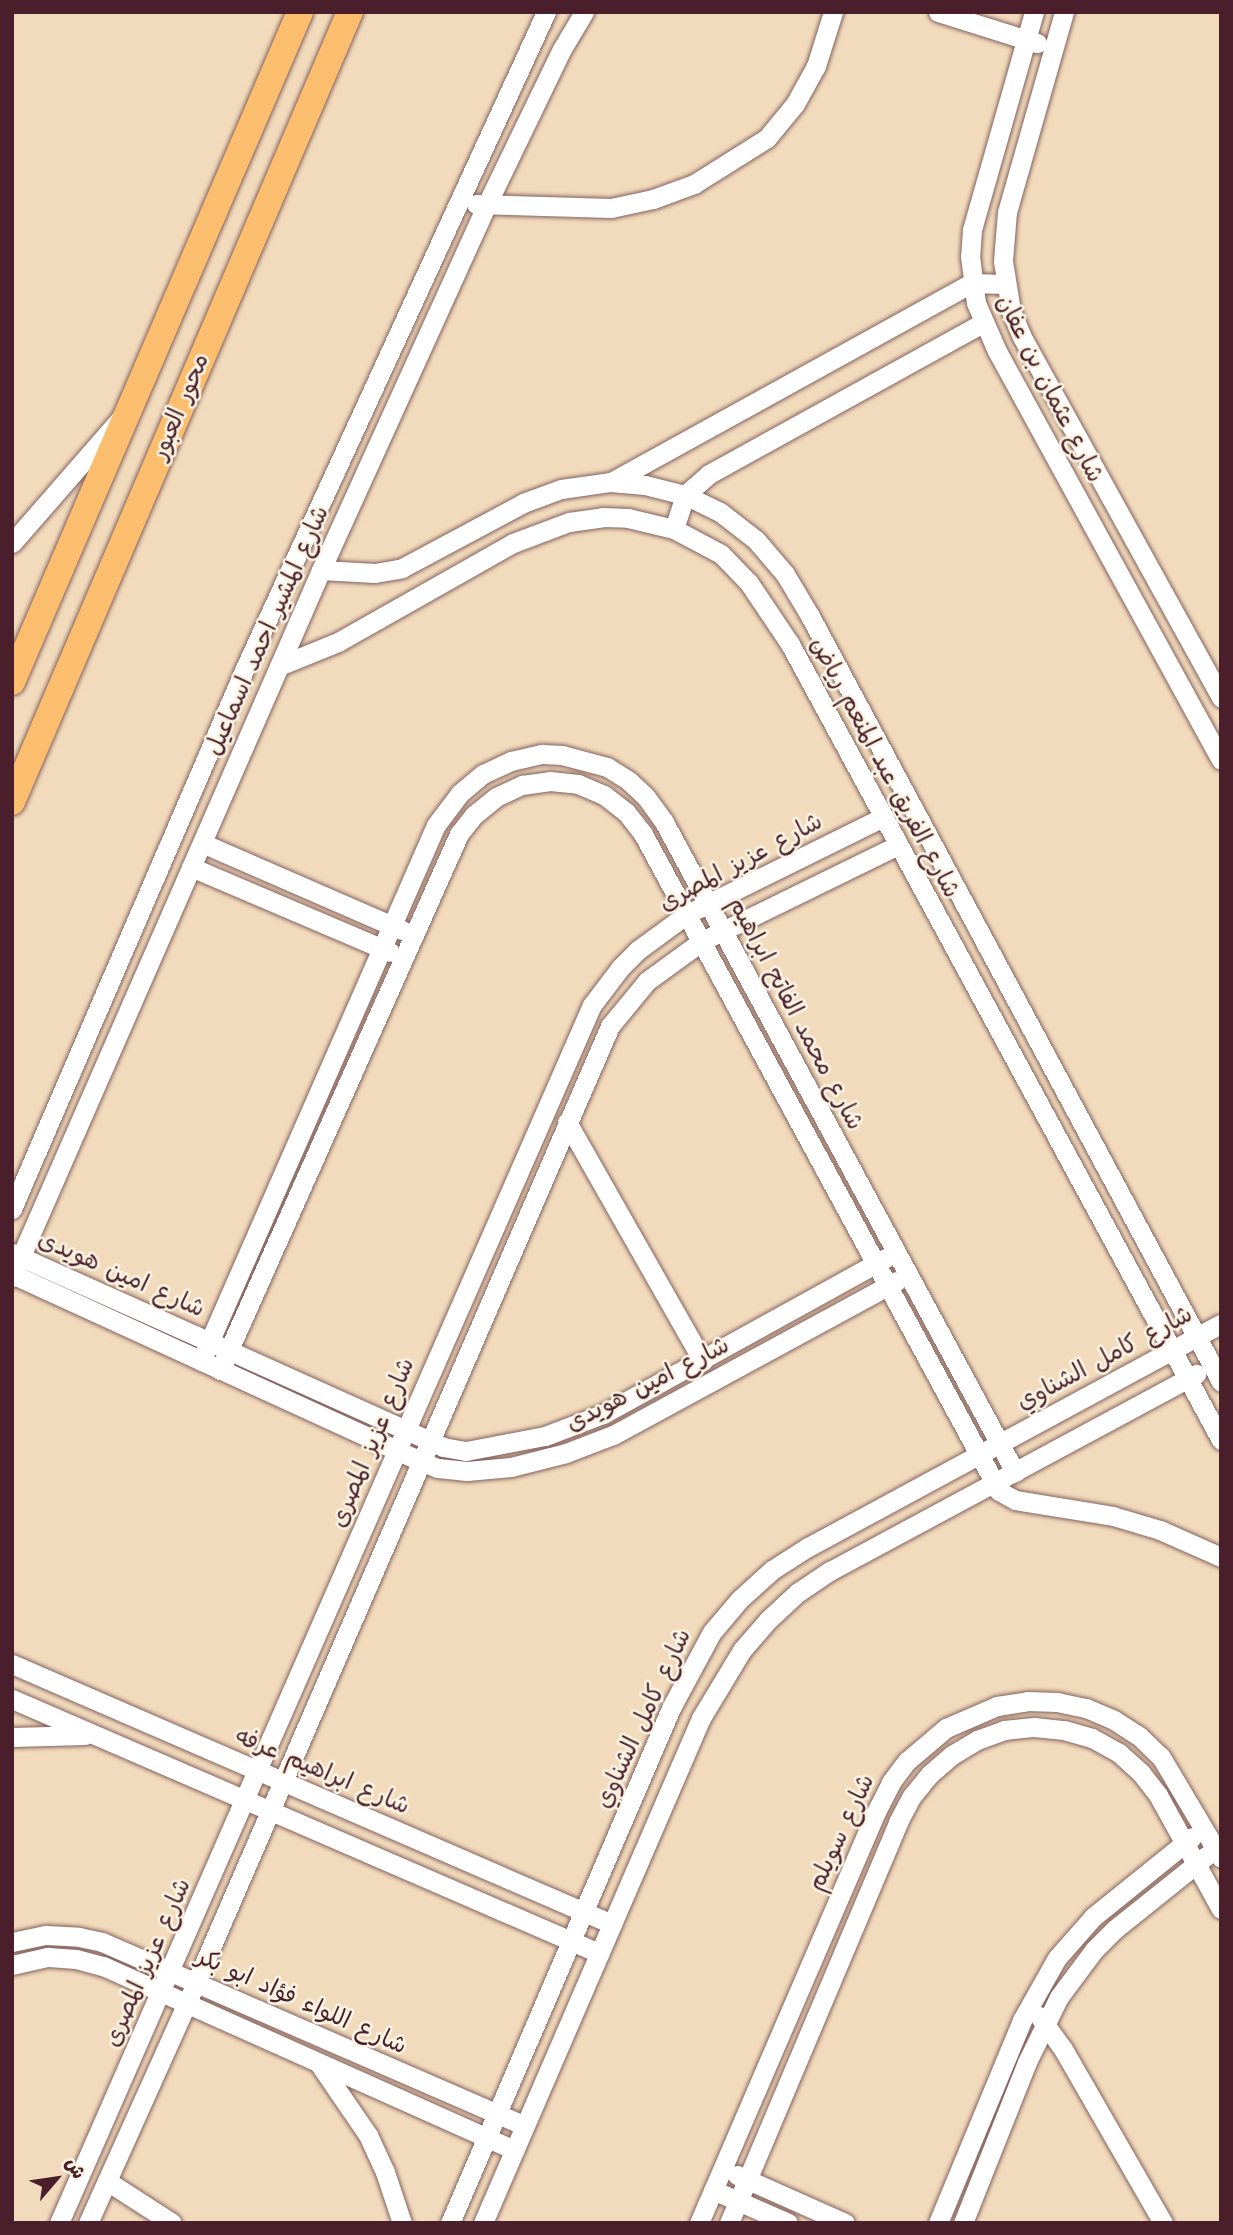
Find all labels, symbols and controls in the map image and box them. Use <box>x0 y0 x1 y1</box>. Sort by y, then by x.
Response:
street label: شارع عثمان بن عفان <box>989 290 1109 488</box>
street label: محور العبور <box>146 350 216 464</box>
street label: شارع المشير احمد اسماعيل <box>200 502 336 760</box>
street label: شارع الفريق عبد المنعم رياض <box>803 633 965 903</box>
street label: شارع عزيز المصرى <box>654 808 828 918</box>
street label: شارع محمد الفاتح ابراهيم <box>721 893 869 1135</box>
street label: شارع امين هويدى <box>33 1225 209 1325</box>
street label: شارع كامل الشناوي <box>1012 1301 1198 1417</box>
street label: شارع امين هويدى <box>562 1331 734 1439</box>
street label: شارع عزيز المصرى <box>324 1354 422 1532</box>
street label: شارع كامل الشناوي <box>590 1625 698 1813</box>
street label: شارع ابراهيم عرفه <box>231 1722 413 1822</box>
street label: شارع سويلم <box>802 1770 882 1896</box>
street label: شارع عزيز المصرى <box>98 1874 198 2052</box>
street label: شارع اللواء فؤاد ابو بكر <box>191 1943 411 2061</box>
north arrow <box>21 2144 91 2214</box>
text: ش <box>56 2152 93 2185</box>

